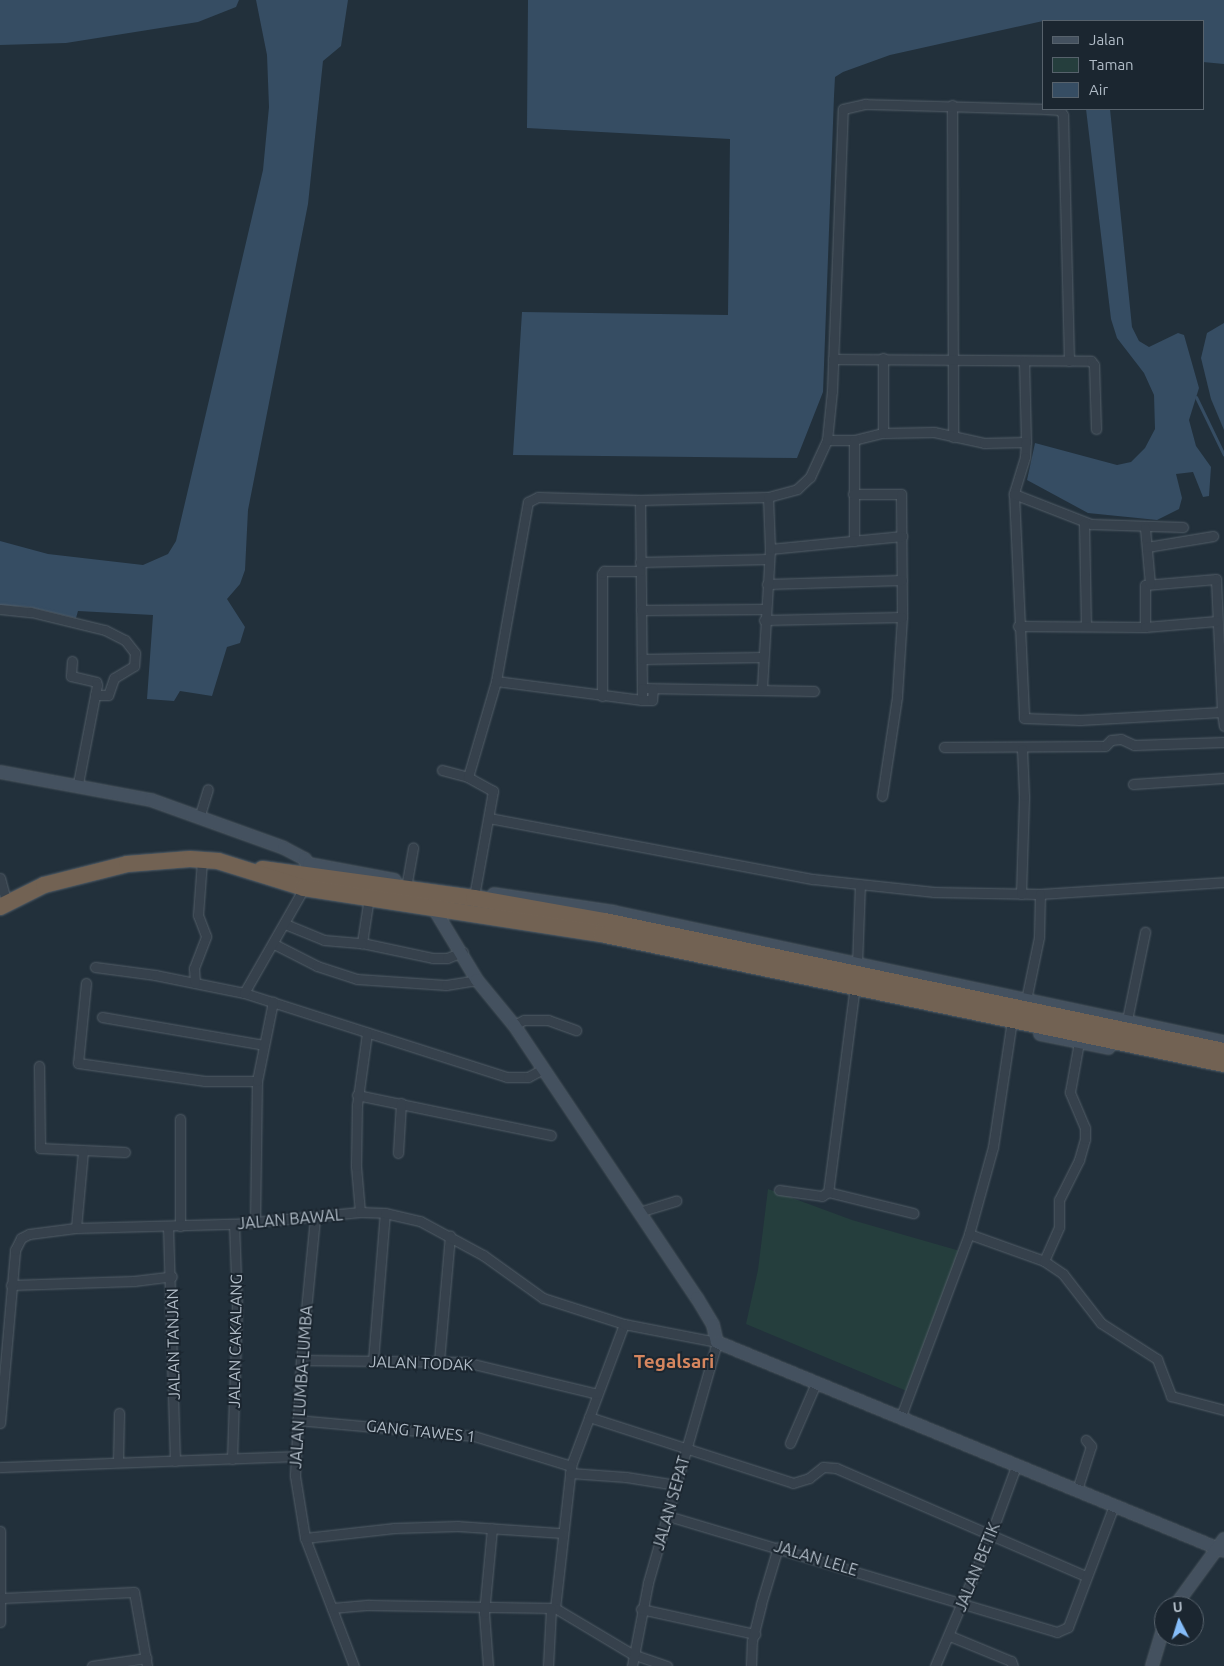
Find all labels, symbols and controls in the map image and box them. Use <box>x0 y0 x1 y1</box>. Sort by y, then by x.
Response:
legend <box>1042 20 1204 110</box>
text: Jalan <box>1089 31 1124 48</box>
text: Taman <box>1089 56 1134 73</box>
text: Air <box>1089 81 1108 98</box>
street label: JALAN BAWAL <box>236 1205 344 1233</box>
street label: JALAN CAKALANG <box>224 1274 246 1408</box>
street label: JALAN TANJAN <box>162 1288 184 1400</box>
street label: JALAN LUMBA-LUMBA <box>286 1305 316 1469</box>
district label: Tegalsari <box>634 1351 714 1373</box>
street label: JALAN TODAK <box>368 1352 474 1374</box>
street label: GANG TAWES 1 <box>365 1416 477 1446</box>
street label: JALAN SEPAT <box>648 1454 694 1552</box>
street label: JALAN BETIK <box>950 1520 1004 1614</box>
street label: JALAN LELE <box>772 1536 860 1580</box>
north arrow <box>1154 1596 1204 1646</box>
text: U <box>1172 1599 1183 1615</box>

